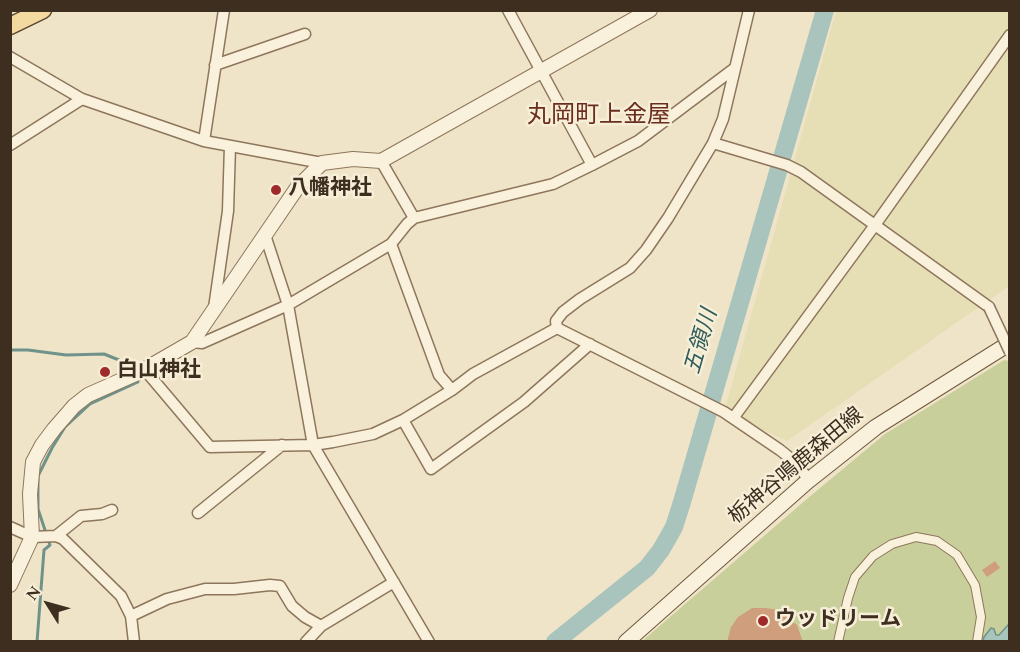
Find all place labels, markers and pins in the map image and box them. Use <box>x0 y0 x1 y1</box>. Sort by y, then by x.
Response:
place label: 八幡神社 <box>288 177 372 203</box>
marker: 八幡神社 <box>269 183 283 197</box>
place label: 白山神社 <box>117 359 201 385</box>
marker: 白山神社 <box>98 365 112 379</box>
place label: ウッドリーム <box>775 608 901 634</box>
marker: ウッドリーム <box>756 614 770 628</box>

